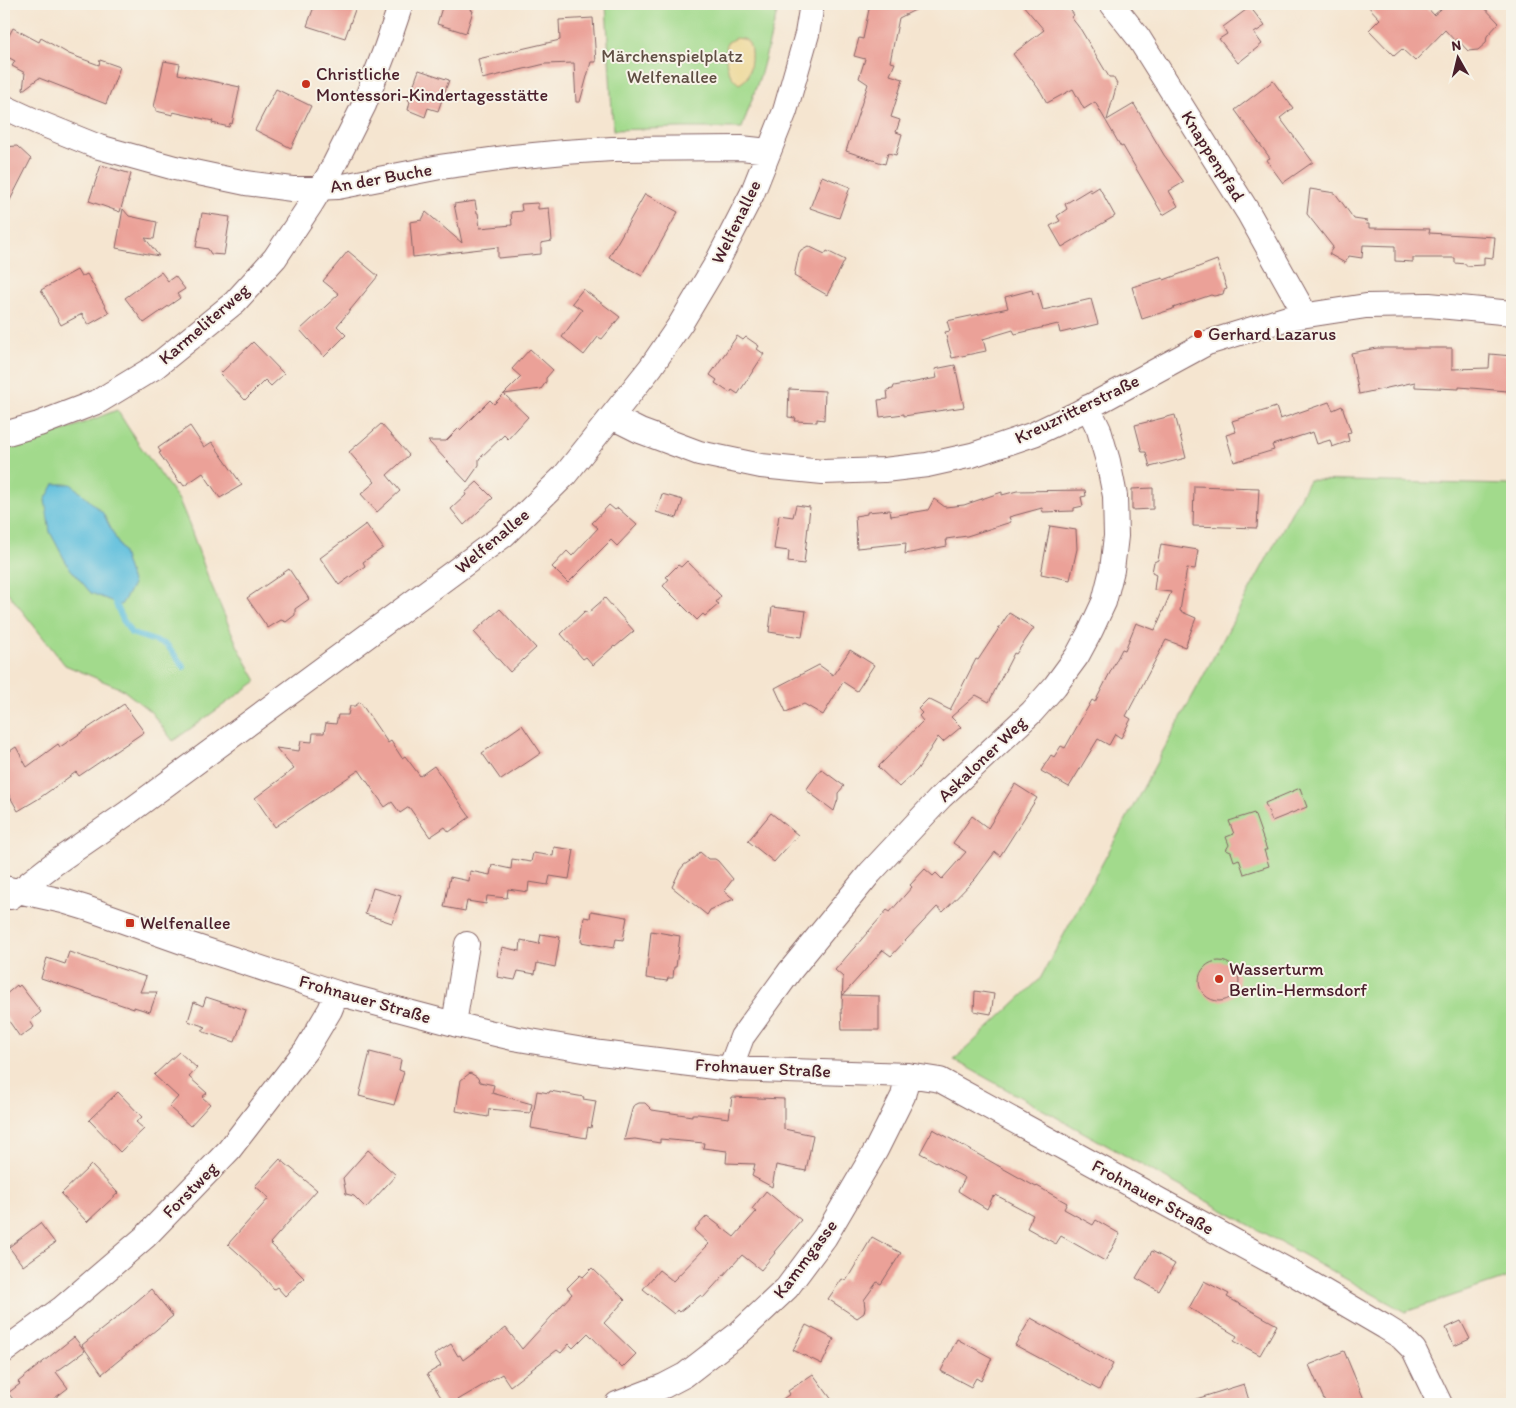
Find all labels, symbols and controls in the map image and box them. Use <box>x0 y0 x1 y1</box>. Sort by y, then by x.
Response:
north arrow <box>1434 32 1484 82</box>
text: N <box>1450 37 1462 55</box>
park label: Märchenspielplatz Welfenallee <box>601 45 743 88</box>
place label: Christliche Montessori-Kindertagesstätte <box>316 63 548 106</box>
marker: Christliche Montessori-Kindertagesstätte <box>300 78 312 90</box>
street label: Knappenpfad <box>1176 107 1250 206</box>
street label: An der Buche <box>328 158 434 198</box>
street label: Welfenallee <box>706 176 766 268</box>
street label: Karmeliterweg <box>154 278 254 369</box>
place label: Gerhard Lazarus <box>1208 323 1336 345</box>
marker: Gerhard Lazarus <box>1192 328 1204 340</box>
street label: Kreuzritterstraße <box>1011 369 1143 449</box>
street label: Welfenallee <box>450 503 534 579</box>
street label: Askaloner Weg <box>933 711 1031 807</box>
place label: Welfenallee <box>140 912 231 934</box>
marker: Welfenallee <box>124 917 136 929</box>
place label: Wasserturm Berlin-Hermsdorf <box>1229 958 1367 1001</box>
street label: Frohnauer Straße <box>297 970 433 1028</box>
marker: Wasserturm Berlin-Hermsdorf <box>1213 973 1225 985</box>
street label: Frohnauer Straße <box>694 1053 832 1083</box>
street label: Frohnauer Straße <box>1088 1154 1218 1240</box>
street label: Forstweg <box>158 1157 223 1223</box>
street label: Kammgasse <box>768 1215 842 1303</box>

